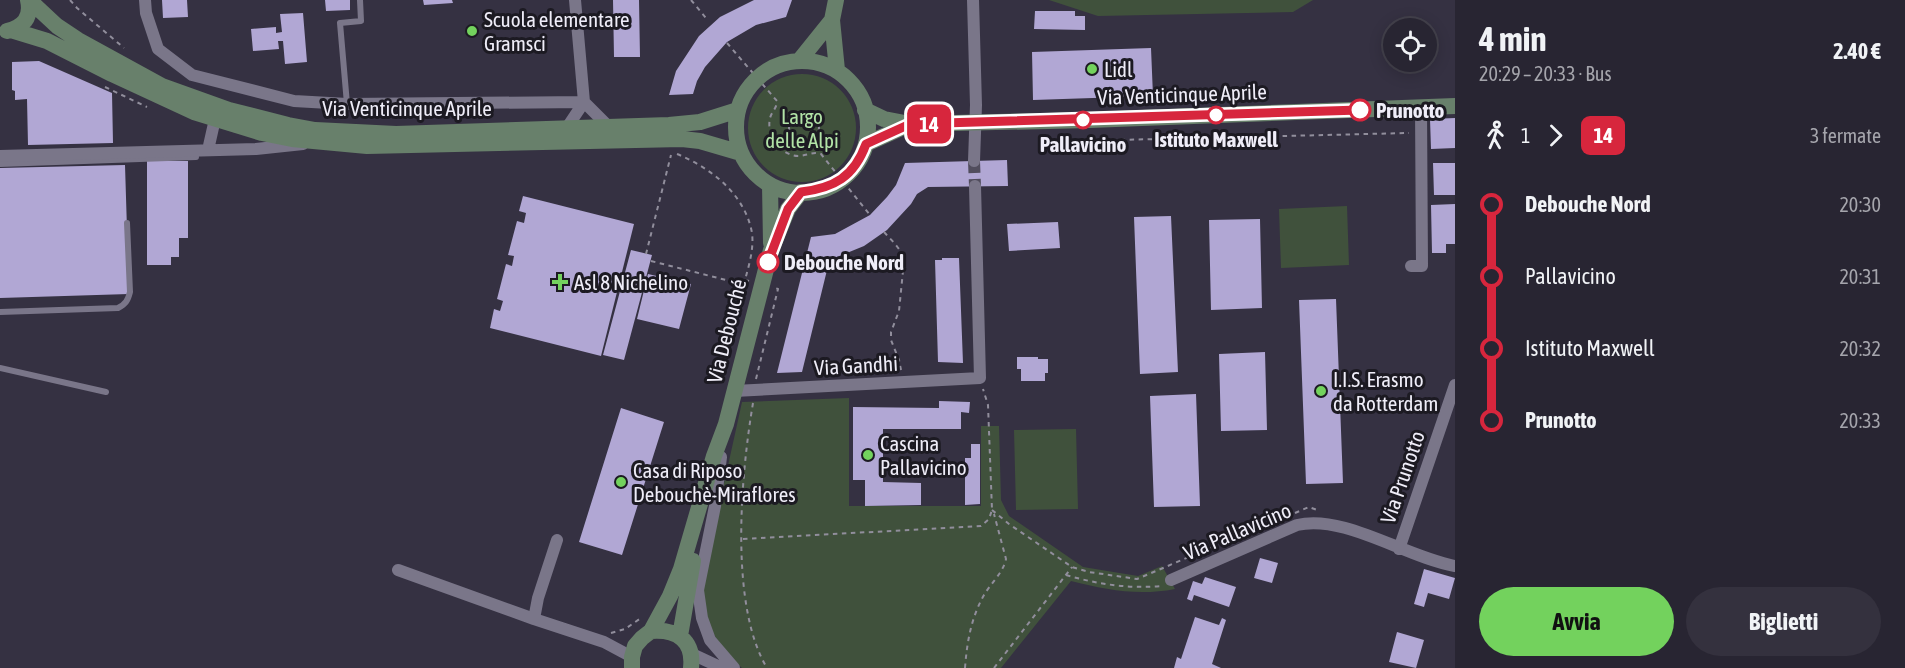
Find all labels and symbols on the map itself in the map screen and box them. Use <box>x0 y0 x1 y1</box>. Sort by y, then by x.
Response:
place label: Scuola elementare Gramsci <box>484 7 630 55</box>
marker: Scuola elementare Gramsci <box>465 24 479 38</box>
place label: Lidl <box>1104 57 1133 81</box>
marker: Lidl <box>1085 62 1099 76</box>
street label: Via Venticinque Aprile <box>1097 79 1267 109</box>
street label: Via Venticinque Aprile <box>322 96 492 120</box>
place label: Prunotto <box>1376 98 1445 122</box>
marker: Prunotto <box>1349 99 1371 121</box>
park label: Largo delle Alpi <box>765 104 839 152</box>
line badge: 14 <box>902 104 956 144</box>
marker: Istituto Maxwell <box>1207 106 1225 124</box>
marker: Pallavicino <box>1074 111 1092 129</box>
place label: Istituto Maxwell <box>1154 127 1278 151</box>
place label: Pallavicino <box>1040 132 1126 156</box>
place label: Debouche Nord <box>784 250 904 274</box>
marker: Debouche Nord <box>757 251 779 273</box>
place label: Asl 8 Nichelino <box>574 270 688 294</box>
marker: Asl 8 Nichelino <box>551 273 569 291</box>
street label: Via Debouché <box>701 276 751 386</box>
street label: Via Gandhi <box>814 351 898 379</box>
place label: I.I.S. Erasmo da Rotterdam <box>1333 367 1438 415</box>
marker: I.I.S. Erasmo da Rotterdam <box>1314 384 1328 398</box>
street label: Via Prunotto <box>1375 428 1429 526</box>
place label: Cascina Pallavicino <box>880 431 967 479</box>
marker: Cascina Pallavicino <box>861 448 875 462</box>
place label: Casa di Riposo Debouchè-Miraflores <box>633 458 796 506</box>
marker: Casa di Riposo Debouchè-Miraflores <box>614 475 628 489</box>
street label: Via Pallavicino <box>1180 498 1294 564</box>

